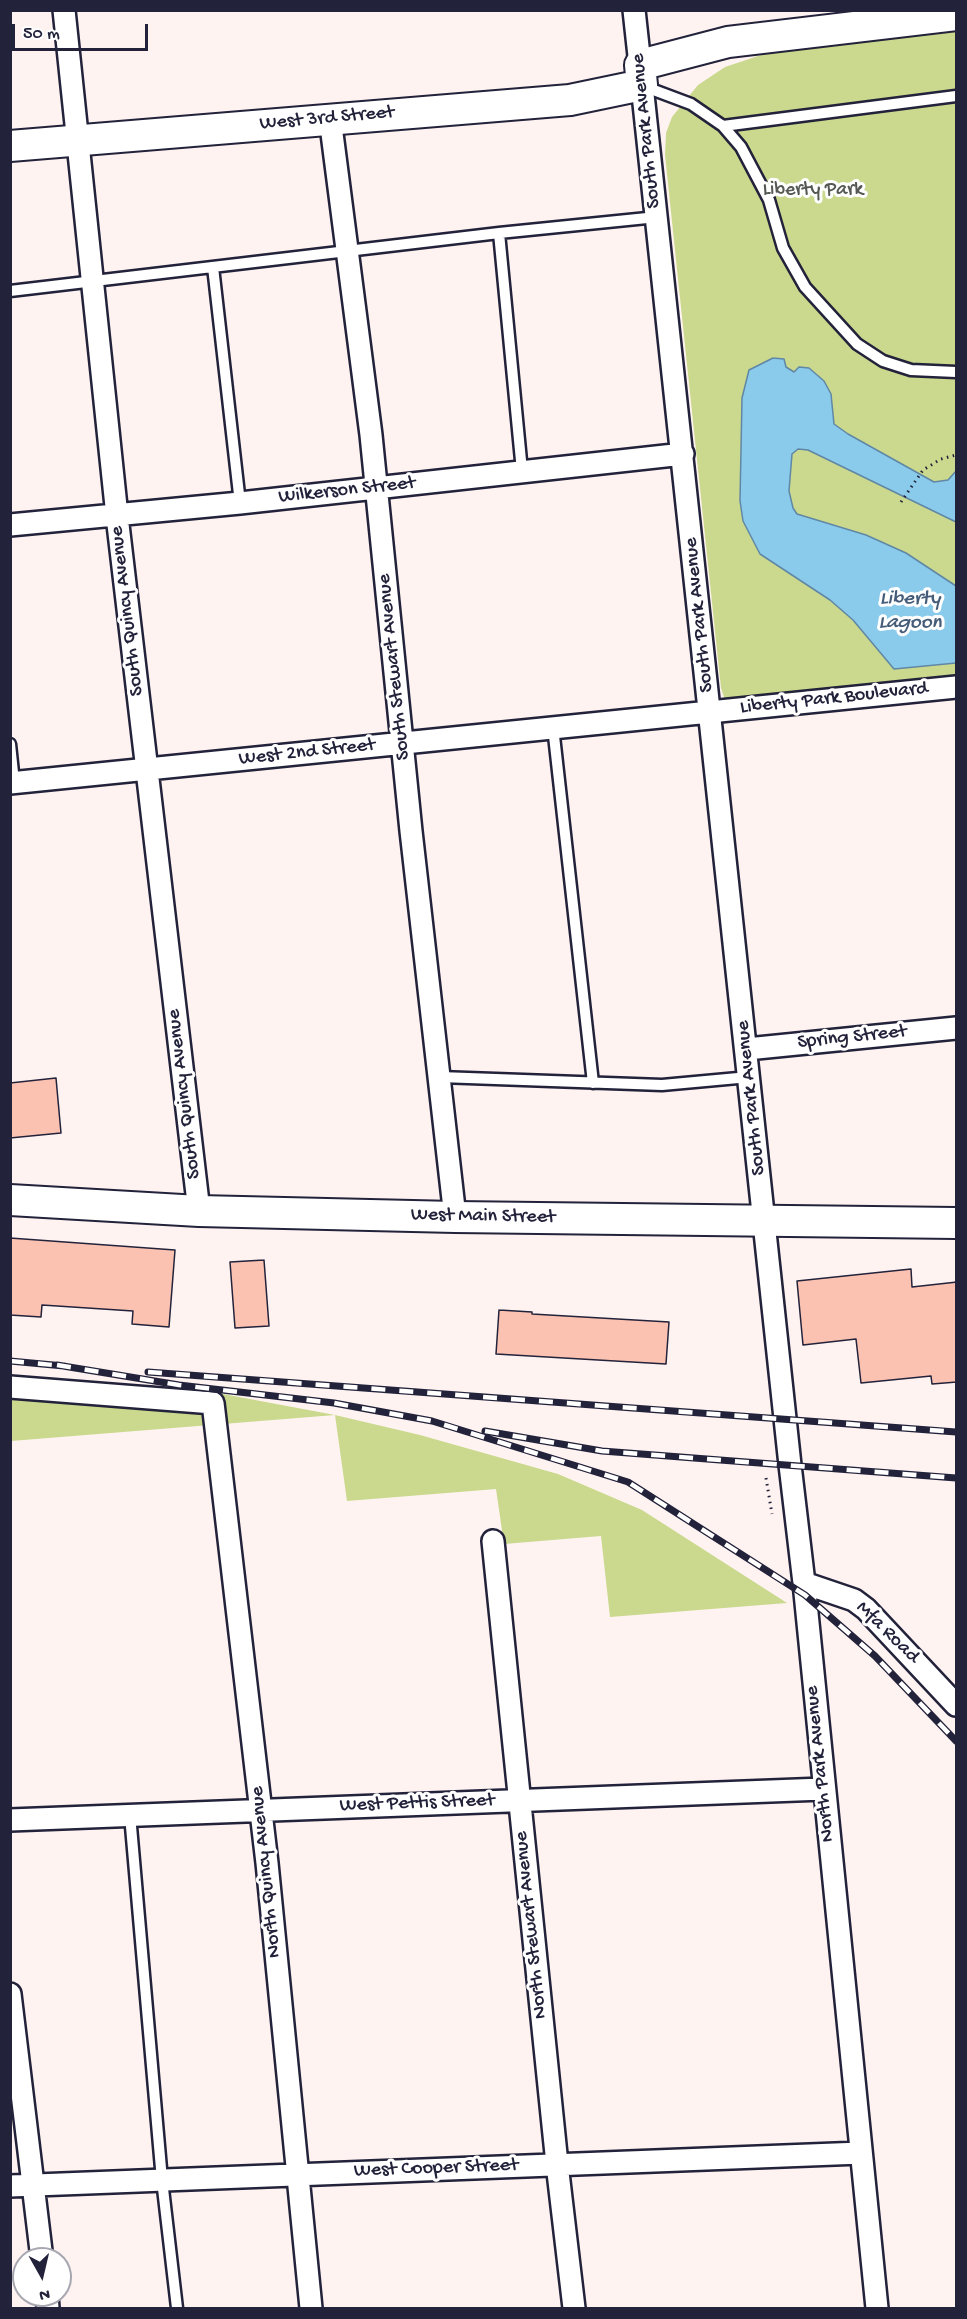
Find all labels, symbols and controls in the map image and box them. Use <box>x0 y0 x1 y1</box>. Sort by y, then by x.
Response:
scale bar <box>15 12 152 50</box>
text: 50 m <box>23 24 60 45</box>
street label: South Park Avenue <box>627 52 667 210</box>
street label: West 3rd Street <box>259 101 395 137</box>
park label: Liberty Park <box>763 179 863 203</box>
street label: Wilkerson Street <box>277 472 417 510</box>
street label: South Quincy Avenue <box>106 525 150 697</box>
street label: South Park Avenue <box>680 536 720 694</box>
street label: South Stewart Avenue <box>373 573 417 761</box>
water label: Liberty Lagoon <box>878 587 942 637</box>
street label: Liberty Park Boulevard <box>739 677 929 721</box>
street label: West 2nd Street <box>238 734 376 772</box>
street label: South Quincy Avenue <box>163 1008 207 1180</box>
street label: South Park Avenue <box>732 1019 772 1177</box>
street label: Spring Street <box>796 1020 908 1056</box>
street label: West Main Street <box>411 1204 555 1230</box>
street label: Mfa Road <box>850 1597 924 1669</box>
street label: North Park Avenue <box>801 1685 841 1843</box>
street label: North Quincy Avenue <box>246 1785 288 1959</box>
street label: West Pettis Street <box>339 1789 495 1819</box>
street label: North Stewart Avenue <box>510 1830 554 2020</box>
street label: West Cooper Street <box>353 2154 519 2184</box>
north arrow <box>12 2247 72 2307</box>
text: N <box>38 2283 51 2303</box>

